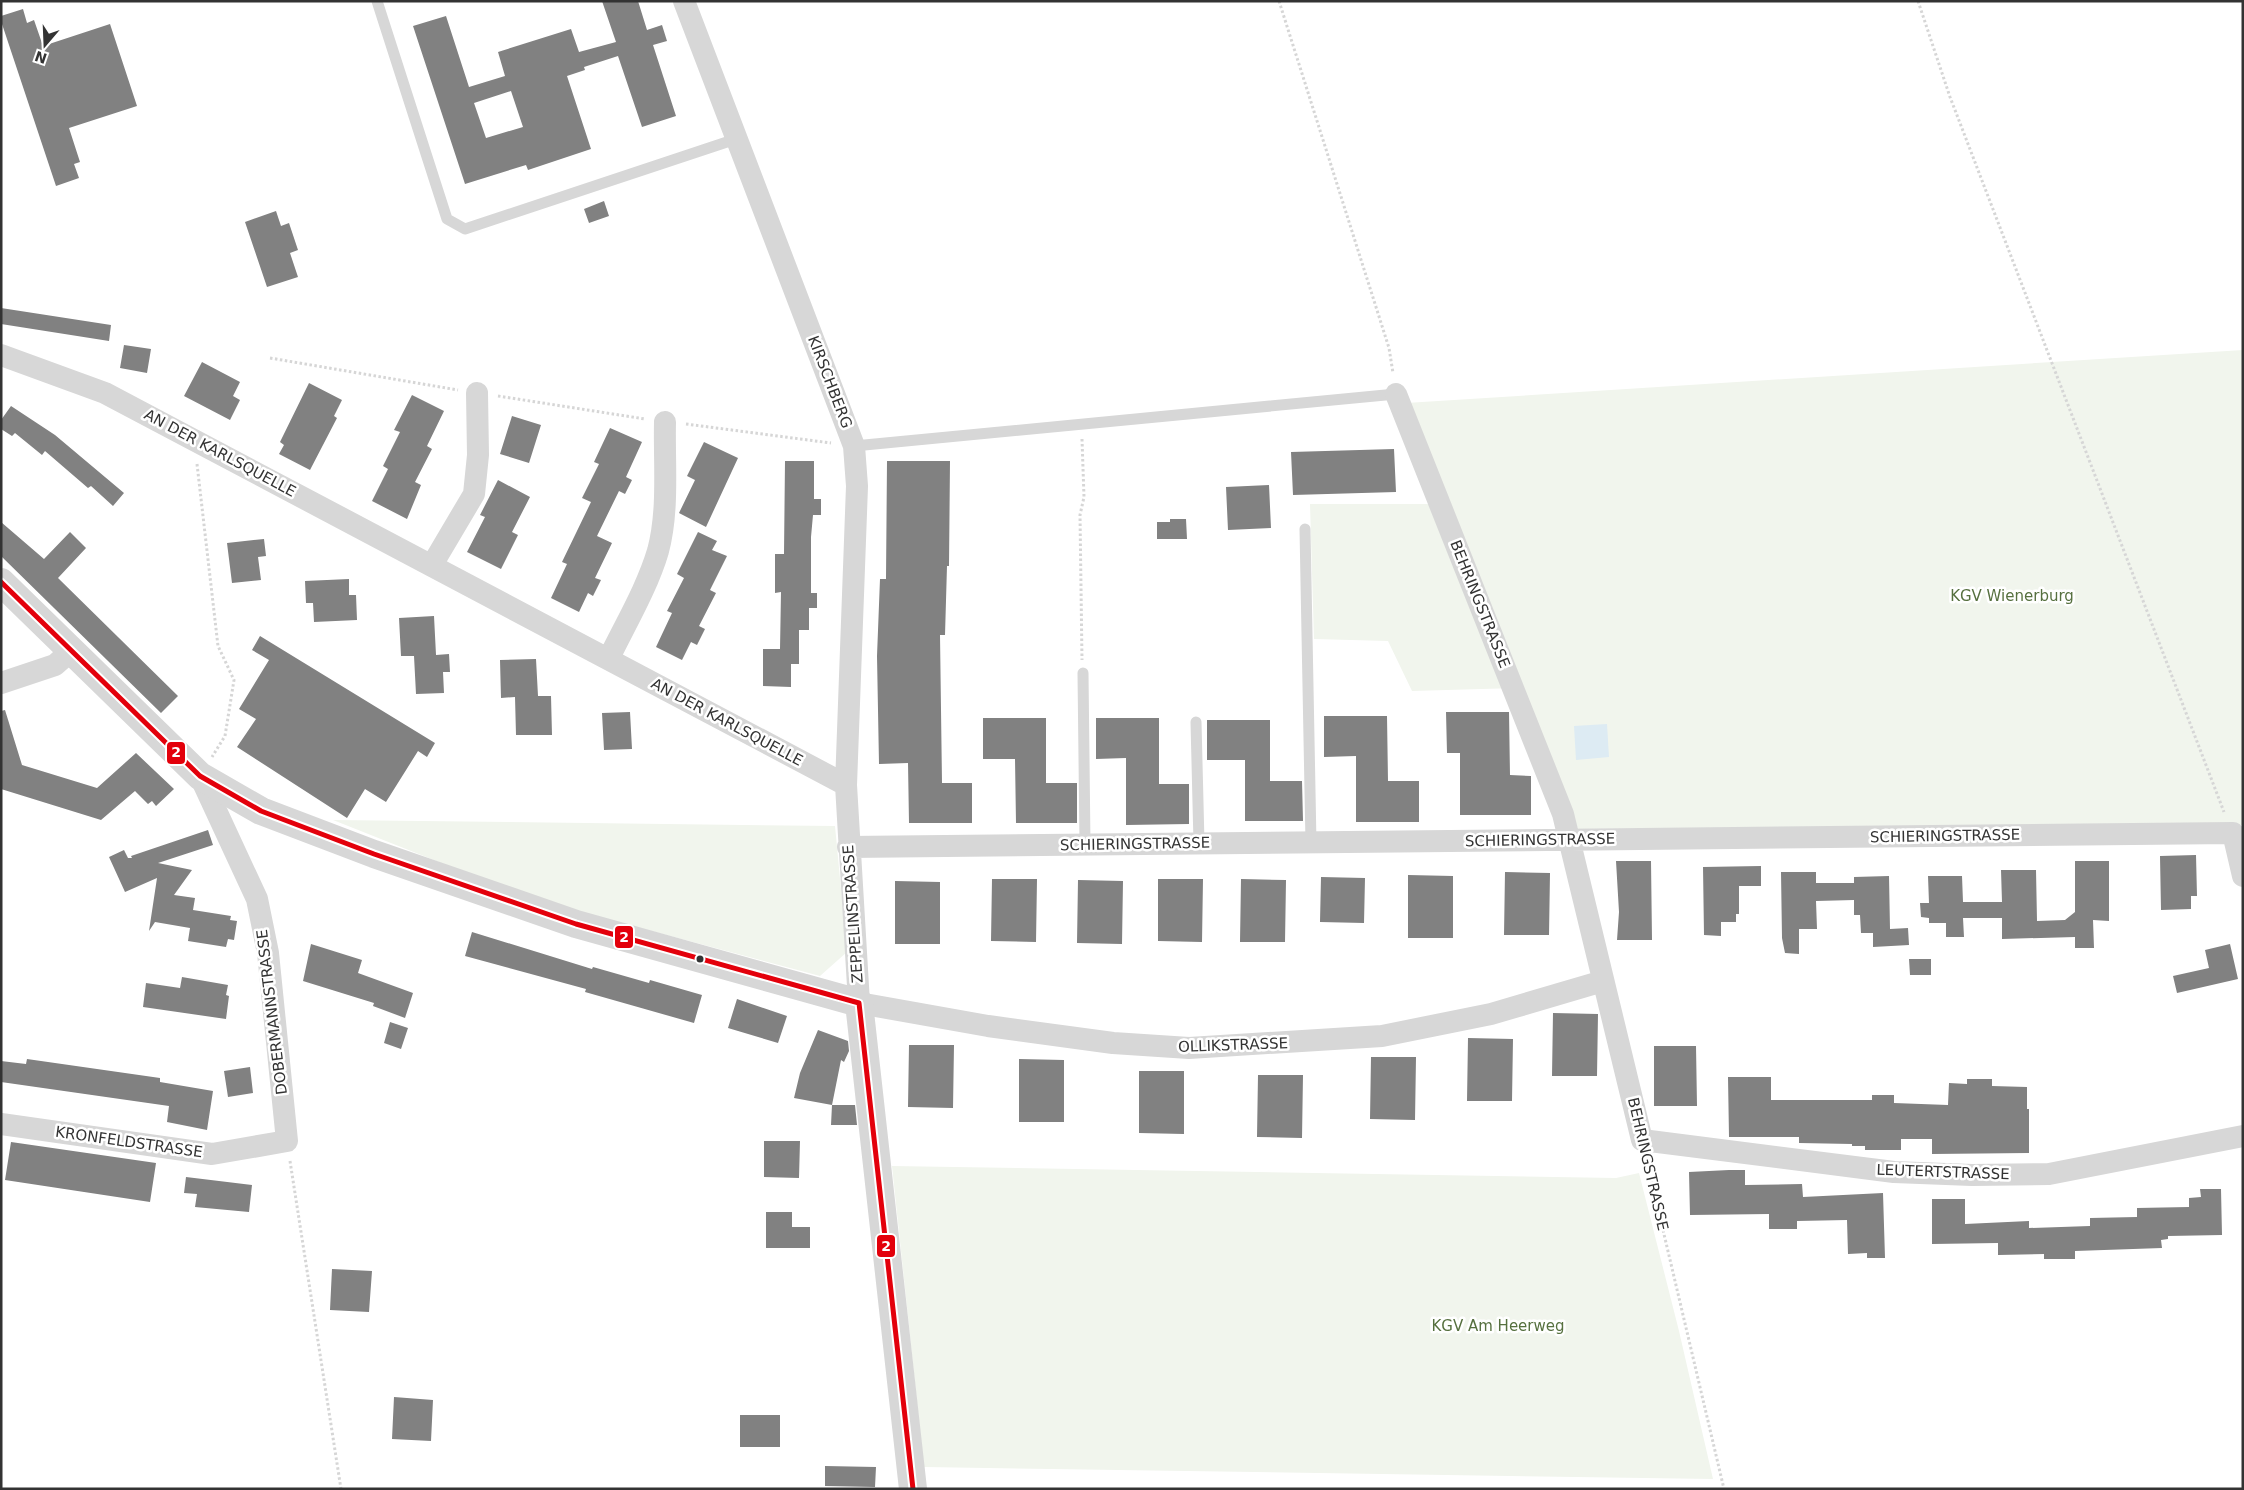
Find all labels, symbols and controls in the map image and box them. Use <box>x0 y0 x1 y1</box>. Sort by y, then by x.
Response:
north arrow <box>20 20 70 70</box>
text: N <box>33 48 49 67</box>
street label: KIRSCHBERG <box>804 333 856 431</box>
street label: AN DER KARLSQUELLE <box>141 405 299 501</box>
street label: BEHRINGSTRASSE <box>1446 538 1514 670</box>
park label: KGV Wienerburg <box>1950 587 2074 605</box>
street label: AN DER KARLSQUELLE <box>648 674 806 770</box>
line badge: 2 <box>166 741 186 765</box>
text: 2 <box>171 744 181 760</box>
street label: SCHIERINGSTRASSE <box>1870 826 2020 846</box>
street label: SCHIERINGSTRASSE <box>1465 830 1615 850</box>
street label: SCHIERINGSTRASSE <box>1060 834 1210 854</box>
street label: ZEPPELINSTRASSE <box>839 844 867 984</box>
line badge: 2 <box>614 925 634 949</box>
street label: DOBERMANNSTRASSE <box>253 928 291 1096</box>
text: 2 <box>619 929 629 945</box>
unlabelled marker <box>695 954 705 964</box>
street label: OLLIKSTRASSE <box>1178 1034 1288 1056</box>
street label: BEHRINGSTRASSE <box>1624 1096 1672 1232</box>
street label: KRONFELDSTRASSE <box>54 1123 204 1161</box>
street label: LEUTERTSTRASSE <box>1876 1161 2010 1183</box>
line badge: 2 <box>876 1234 896 1258</box>
text: 2 <box>881 1238 891 1254</box>
park label: KGV Am Heerweg <box>1431 1317 1565 1335</box>

